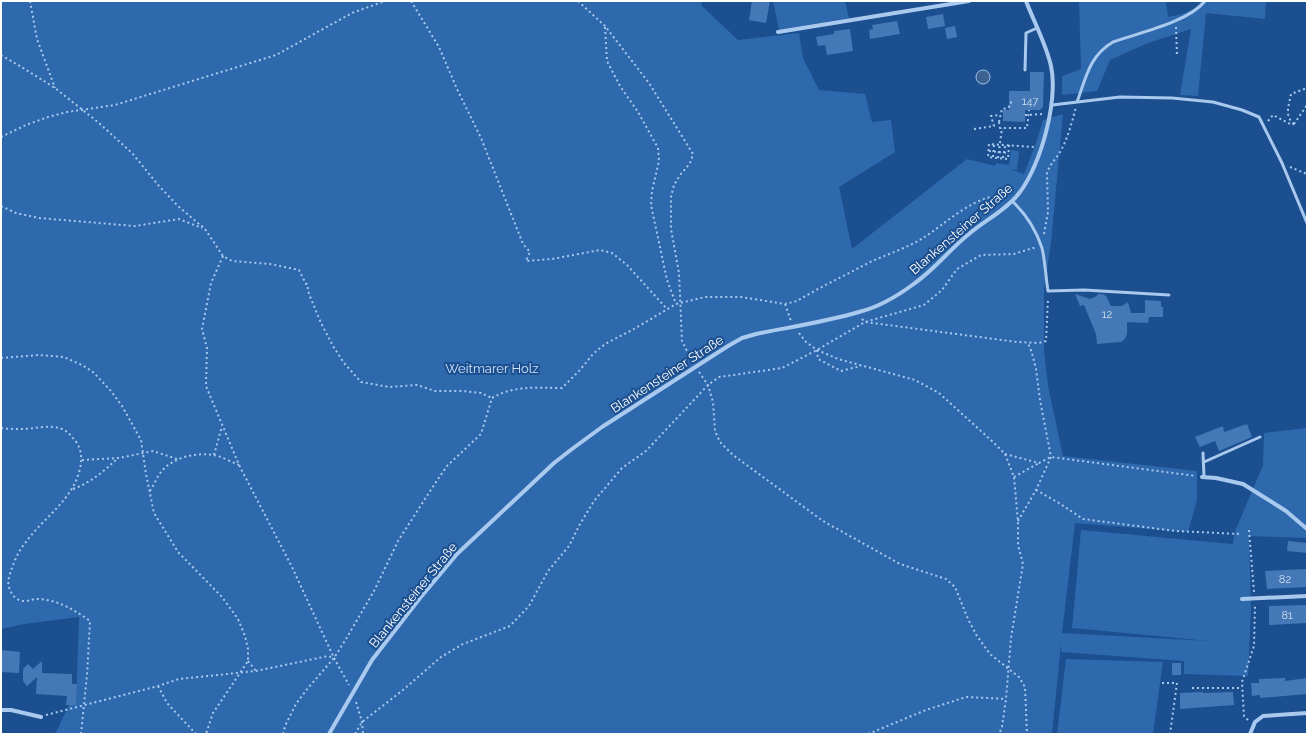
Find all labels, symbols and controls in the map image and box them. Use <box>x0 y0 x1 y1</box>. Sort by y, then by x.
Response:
house number: 147 <box>1022 95 1038 108</box>
street label: Blankensteiner Straße <box>907 180 1016 278</box>
house number: 12 <box>1102 308 1112 321</box>
street label: Blankensteiner Straße <box>608 332 726 416</box>
park label: Weitmarer Holz <box>445 361 539 376</box>
street label: Blankensteiner Straße <box>366 539 460 651</box>
house number: 82 <box>1279 573 1291 586</box>
house number: 81 <box>1281 609 1293 622</box>

